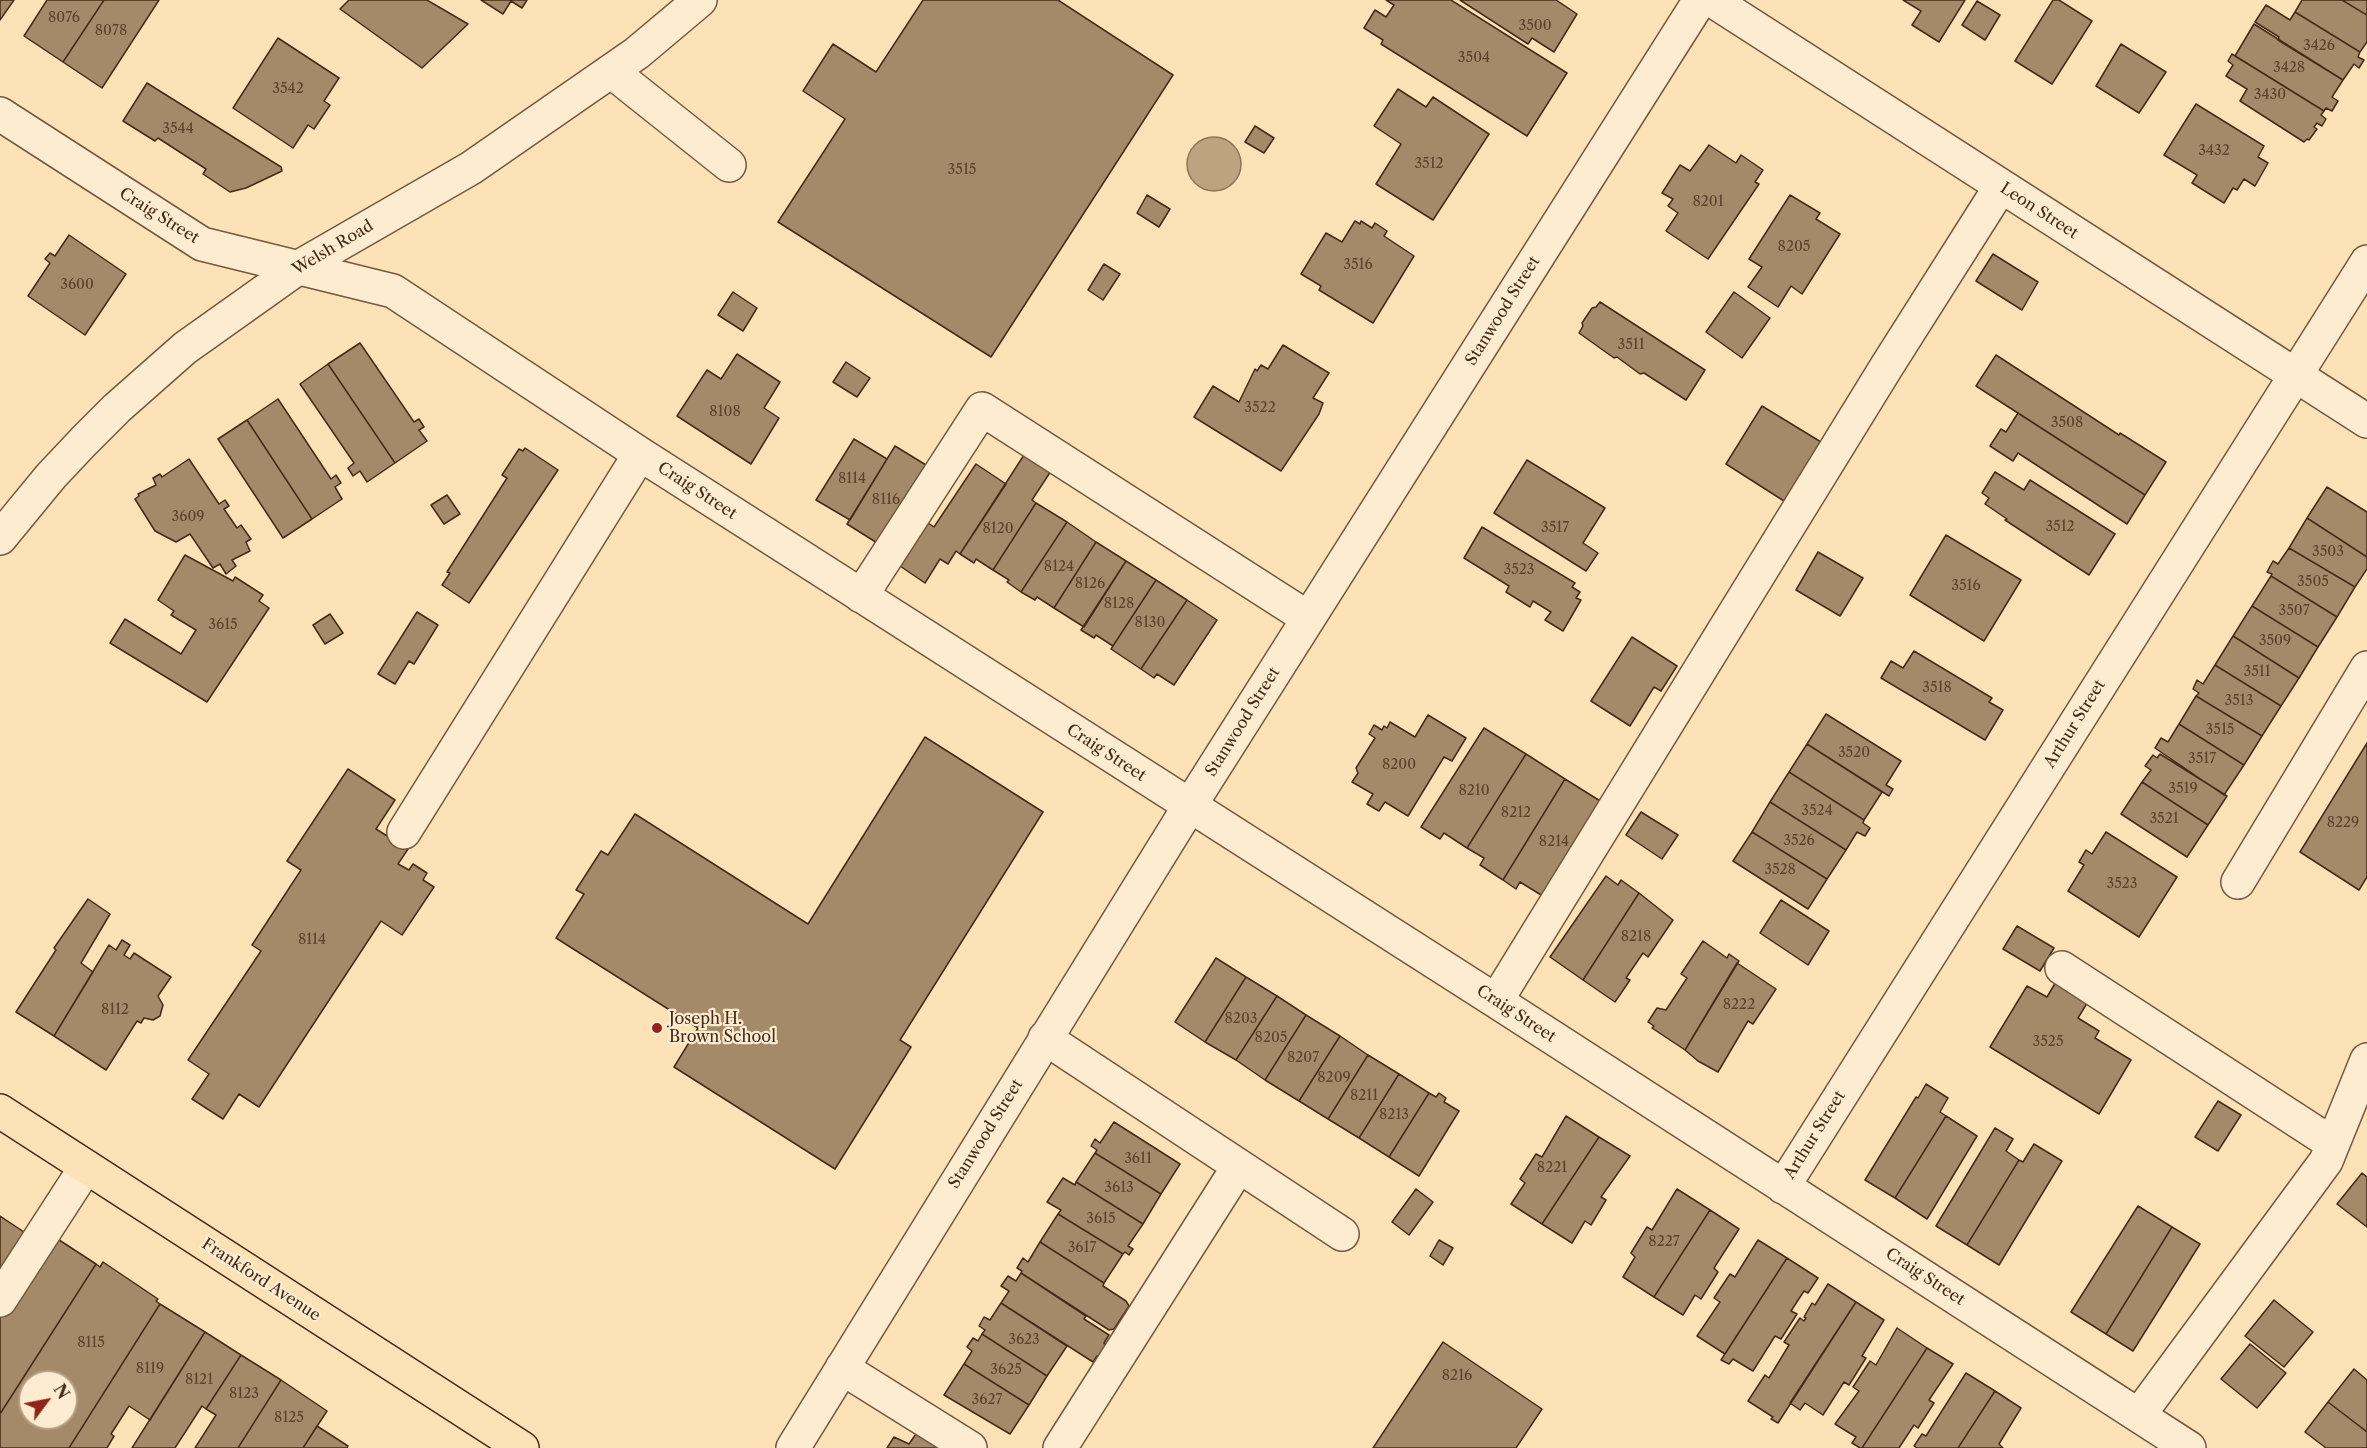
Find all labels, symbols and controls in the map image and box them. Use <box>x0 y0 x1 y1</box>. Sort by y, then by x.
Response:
house number: 8076 <box>48 10 80 26</box>
house number: 3500 <box>1518 18 1552 34</box>
house number: 8078 <box>95 23 127 39</box>
house number: 3426 <box>2303 38 2335 54</box>
house number: 3504 <box>1458 50 1490 66</box>
house number: 3428 <box>2273 60 2305 76</box>
house number: 3542 <box>272 81 304 97</box>
house number: 3430 <box>2254 87 2286 103</box>
house number: 3544 <box>162 121 194 137</box>
house number: 3432 <box>2198 143 2230 159</box>
house number: 3512 <box>1414 156 1444 172</box>
house number: 3515 <box>948 162 976 178</box>
street label: Leon Street <box>1997 179 2081 243</box>
street label: Craig Street <box>116 184 202 248</box>
house number: 8201 <box>1692 194 1724 210</box>
street label: Welsh Road <box>289 216 377 280</box>
house number: 8205 <box>1778 239 1810 255</box>
street label: Stanwood Street <box>1462 253 1544 369</box>
house number: 3516 <box>1343 257 1373 273</box>
house number: 3600 <box>60 277 94 293</box>
house number: 3511 <box>1617 337 1645 353</box>
house number: 3522 <box>1244 400 1276 416</box>
house number: 8108 <box>709 404 741 420</box>
house number: 3508 <box>2051 415 2083 431</box>
street label: Craig Street <box>654 458 740 524</box>
house number: 8114 <box>838 471 866 487</box>
house number: 8116 <box>872 492 900 508</box>
house number: 3609 <box>172 509 204 525</box>
house number: 3512 <box>2045 519 2075 535</box>
house number: 3517 <box>1541 520 1569 536</box>
house number: 8120 <box>982 521 1014 537</box>
house number: 3503 <box>2312 544 2344 560</box>
house number: 8124 <box>1044 559 1074 575</box>
house number: 3523 <box>1503 562 1535 578</box>
house number: 3505 <box>2297 574 2329 590</box>
house number: 8126 <box>1075 576 1105 592</box>
house number: 3516 <box>1951 578 1981 594</box>
house number: 8128 <box>1104 596 1134 612</box>
house number: 3507 <box>2278 603 2310 619</box>
house number: 8130 <box>1135 615 1165 631</box>
house number: 3615 <box>208 617 238 633</box>
house number: 3509 <box>2259 633 2291 649</box>
street label: Stanwood Street <box>1202 664 1284 780</box>
house number: 3511 <box>2243 664 2271 680</box>
street label: Arthur Street <box>2040 676 2110 772</box>
house number: 3518 <box>1922 680 1952 696</box>
house number: 3513 <box>2225 693 2253 709</box>
street label: Craig Street <box>1063 720 1149 786</box>
house number: 3515 <box>2206 722 2234 738</box>
house number: 3520 <box>1838 745 1870 761</box>
house number: 3517 <box>2188 751 2216 767</box>
house number: 8200 <box>1382 757 1416 773</box>
house number: 3519 <box>2168 781 2198 797</box>
house number: 8210 <box>1458 783 1490 799</box>
house number: 3524 <box>1801 803 1833 819</box>
house number: 8212 <box>1501 805 1531 821</box>
house number: 3521 <box>2149 811 2179 827</box>
house number: 8229 <box>2327 815 2359 831</box>
house number: 3526 <box>1783 833 1815 849</box>
house number: 8214 <box>1539 834 1569 850</box>
house number: 3528 <box>1764 862 1796 878</box>
house number: 3523 <box>2106 876 2138 892</box>
house number: 8218 <box>1621 929 1651 945</box>
house number: 8114 <box>298 932 326 948</box>
street label: Craig Street <box>1473 981 1559 1047</box>
house number: 8222 <box>1723 997 1755 1013</box>
house number: 8112 <box>101 1002 129 1018</box>
place label: Joseph H. Brown School <box>669 1009 776 1047</box>
house number: 8203 <box>1225 1011 1257 1027</box>
marker: Joseph H. Brown School <box>650 1021 664 1035</box>
house number: 8205 <box>1255 1030 1287 1046</box>
house number: 3525 <box>2033 1034 2063 1050</box>
house number: 8207 <box>1287 1050 1319 1066</box>
house number: 8209 <box>1317 1070 1351 1086</box>
street label: Stanwood Street <box>945 1076 1027 1192</box>
street label: Arthur Street <box>1780 1087 1850 1183</box>
house number: 8211 <box>1350 1088 1378 1104</box>
house number: 8213 <box>1379 1107 1409 1123</box>
house number: 3611 <box>1124 1151 1152 1167</box>
house number: 8221 <box>1537 1160 1567 1176</box>
house number: 3613 <box>1104 1180 1134 1196</box>
house number: 3615 <box>1086 1211 1116 1227</box>
house number: 8227 <box>1648 1234 1680 1250</box>
street label: Frankford Avenue <box>198 1235 324 1325</box>
house number: 3617 <box>1068 1240 1096 1256</box>
street label: Craig Street <box>1882 1244 1968 1310</box>
house number: 3623 <box>1008 1332 1040 1348</box>
house number: 8115 <box>77 1335 105 1351</box>
house number: 8119 <box>136 1361 164 1377</box>
house number: 3625 <box>990 1362 1022 1378</box>
house number: 8216 <box>1442 1368 1472 1384</box>
north arrow <box>18 1370 78 1430</box>
house number: 8121 <box>185 1372 213 1388</box>
text: N <box>49 1380 74 1403</box>
house number: 8123 <box>229 1386 259 1402</box>
house number: 3627 <box>972 1392 1002 1408</box>
house number: 8125 <box>274 1410 304 1426</box>

